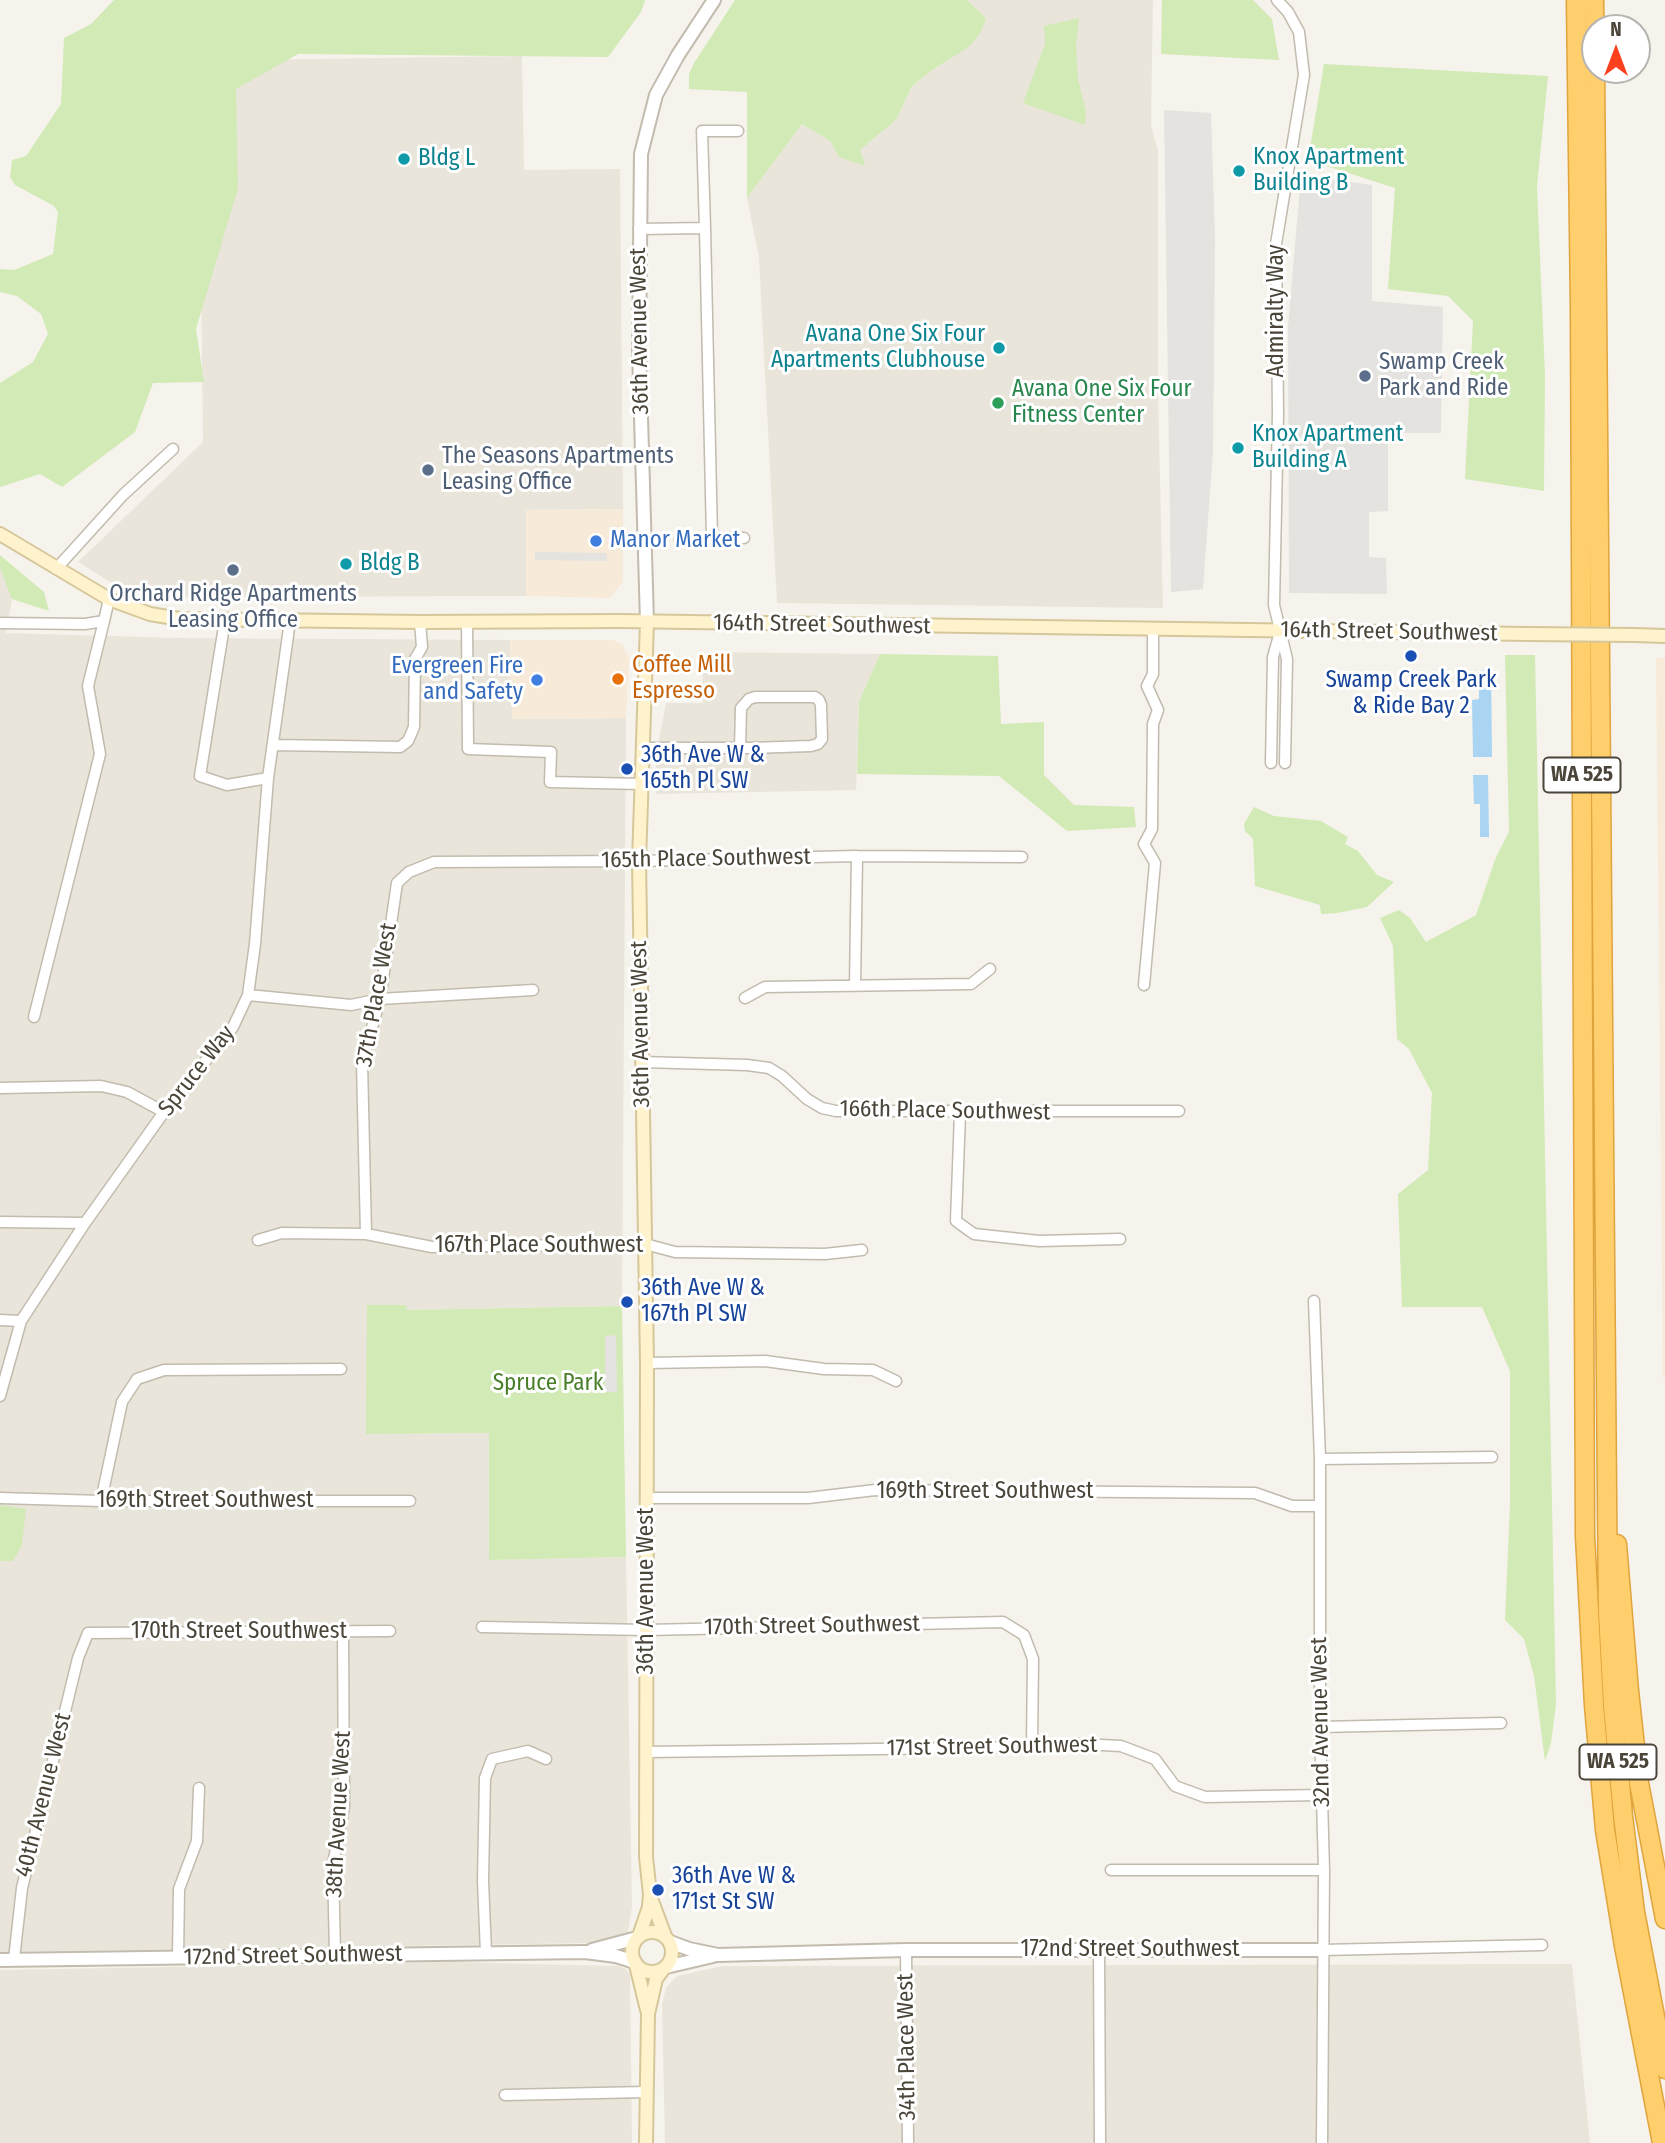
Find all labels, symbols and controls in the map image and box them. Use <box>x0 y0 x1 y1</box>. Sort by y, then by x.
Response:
north arrow <box>1581 14 1651 84</box>
text: N <box>1610 18 1622 41</box>
place label: Knox Apartment Building B <box>1253 144 1404 198</box>
place label: Bldg L <box>418 145 475 173</box>
marker: Bldg L <box>396 151 412 167</box>
marker: Knox Apartment Building B <box>1231 163 1247 179</box>
street label: Admiralty Way <box>1263 244 1291 378</box>
street label: 36th Avenue West <box>625 247 655 415</box>
place label: Avana One Six Four Apartments Clubhouse <box>771 321 985 375</box>
marker: Avana One Six Four Apartments Clubhouse <box>991 340 1007 356</box>
place label: Swamp Creek Park and Ride <box>1379 349 1508 403</box>
marker: Swamp Creek Park and Ride <box>1357 368 1373 384</box>
place label: Avana One Six Four Fitness Center <box>1012 376 1192 430</box>
marker: Avana One Six Four Fitness Center <box>990 395 1006 411</box>
place label: Knox Apartment Building A <box>1252 421 1403 475</box>
marker: Knox Apartment Building A <box>1230 440 1246 456</box>
place label: The Seasons Apartments Leasing Office <box>442 443 674 497</box>
marker: The Seasons Apartments Leasing Office <box>420 462 436 478</box>
place label: Manor Market <box>610 527 740 555</box>
marker: Manor Market <box>588 533 604 549</box>
place label: Bldg B <box>360 550 420 578</box>
marker: Bldg B <box>338 556 354 572</box>
marker: Orchard Ridge Apartments Leasing Office <box>225 562 241 578</box>
place label: Orchard Ridge Apartments Leasing Office <box>109 581 357 635</box>
street label: 164th Street Southwest <box>713 609 931 641</box>
street label: 164th Street Southwest <box>1280 616 1498 648</box>
marker: Swamp Creek Park & Ride Bay 2 <box>1403 648 1419 664</box>
place label: Coffee Mill Espresso <box>632 652 732 706</box>
place label: Evergreen Fire and Safety <box>391 653 523 707</box>
place label: Swamp Creek Park & Ride Bay 2 <box>1325 667 1497 721</box>
marker: Coffee Mill Espresso <box>610 671 626 687</box>
marker: Evergreen Fire and Safety <box>529 672 545 688</box>
place label: 36th Ave W & 165th Pl SW <box>641 742 765 796</box>
road number: WA 525 <box>1544 758 1620 792</box>
marker: 36th Ave W & 165th Pl SW <box>619 761 635 777</box>
street label: 165th Place Southwest <box>601 843 811 875</box>
street label: 37th Place West <box>351 921 403 1069</box>
street label: 36th Avenue West <box>626 940 656 1108</box>
street label: Spruce Way <box>153 1020 241 1122</box>
street label: 166th Place Southwest <box>839 1095 1051 1127</box>
street label: 167th Place Southwest <box>435 1232 643 1260</box>
place label: 36th Ave W & 167th Pl SW <box>641 1275 765 1329</box>
marker: 36th Ave W & 167th Pl SW <box>619 1294 635 1310</box>
park label: Spruce Park <box>493 1370 603 1398</box>
street label: 169th Street Southwest <box>876 1478 1094 1506</box>
street label: 169th Street Southwest <box>96 1487 314 1515</box>
street label: 36th Avenue West <box>633 1507 661 1675</box>
street label: 170th Street Southwest <box>704 1610 920 1642</box>
street label: 170th Street Southwest <box>131 1618 347 1646</box>
street label: 32nd Avenue West <box>1306 1637 1336 1807</box>
street label: 40th Avenue West <box>10 1710 78 1880</box>
street label: 38th Avenue West <box>321 1730 357 1898</box>
street label: 171st Street Southwest <box>886 1731 1098 1763</box>
road number: WA 525 <box>1580 1744 1656 1780</box>
place label: 36th Ave W & 171st St SW <box>672 1863 796 1917</box>
marker: 36th Ave W & 171st St SW <box>650 1882 666 1898</box>
street label: 172nd Street Southwest <box>1021 1936 1239 1964</box>
street label: 172nd Street Southwest <box>183 1940 403 1972</box>
street label: 34th Place West <box>892 1973 922 2121</box>

